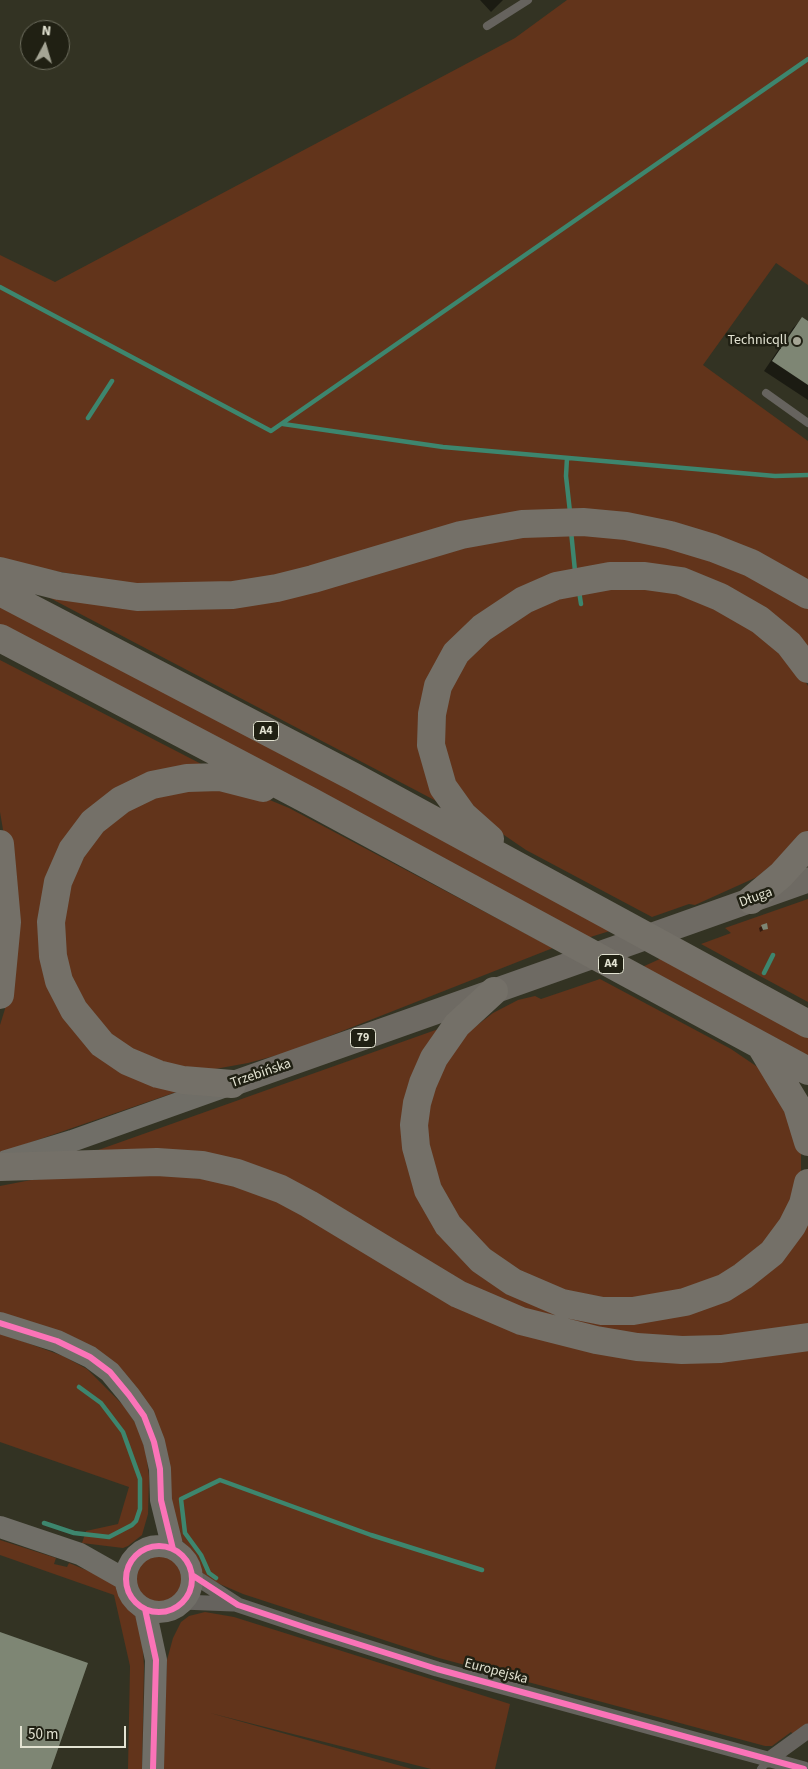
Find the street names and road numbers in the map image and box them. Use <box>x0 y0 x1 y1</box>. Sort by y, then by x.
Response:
road number: A4 <box>254 721 278 740</box>
street label: Długa <box>737 884 775 912</box>
road number: A4 <box>598 954 624 974</box>
road number: 79 <box>350 1028 376 1048</box>
street label: Trzebińska <box>228 1056 294 1092</box>
street label: Europejska <box>462 1655 530 1689</box>

